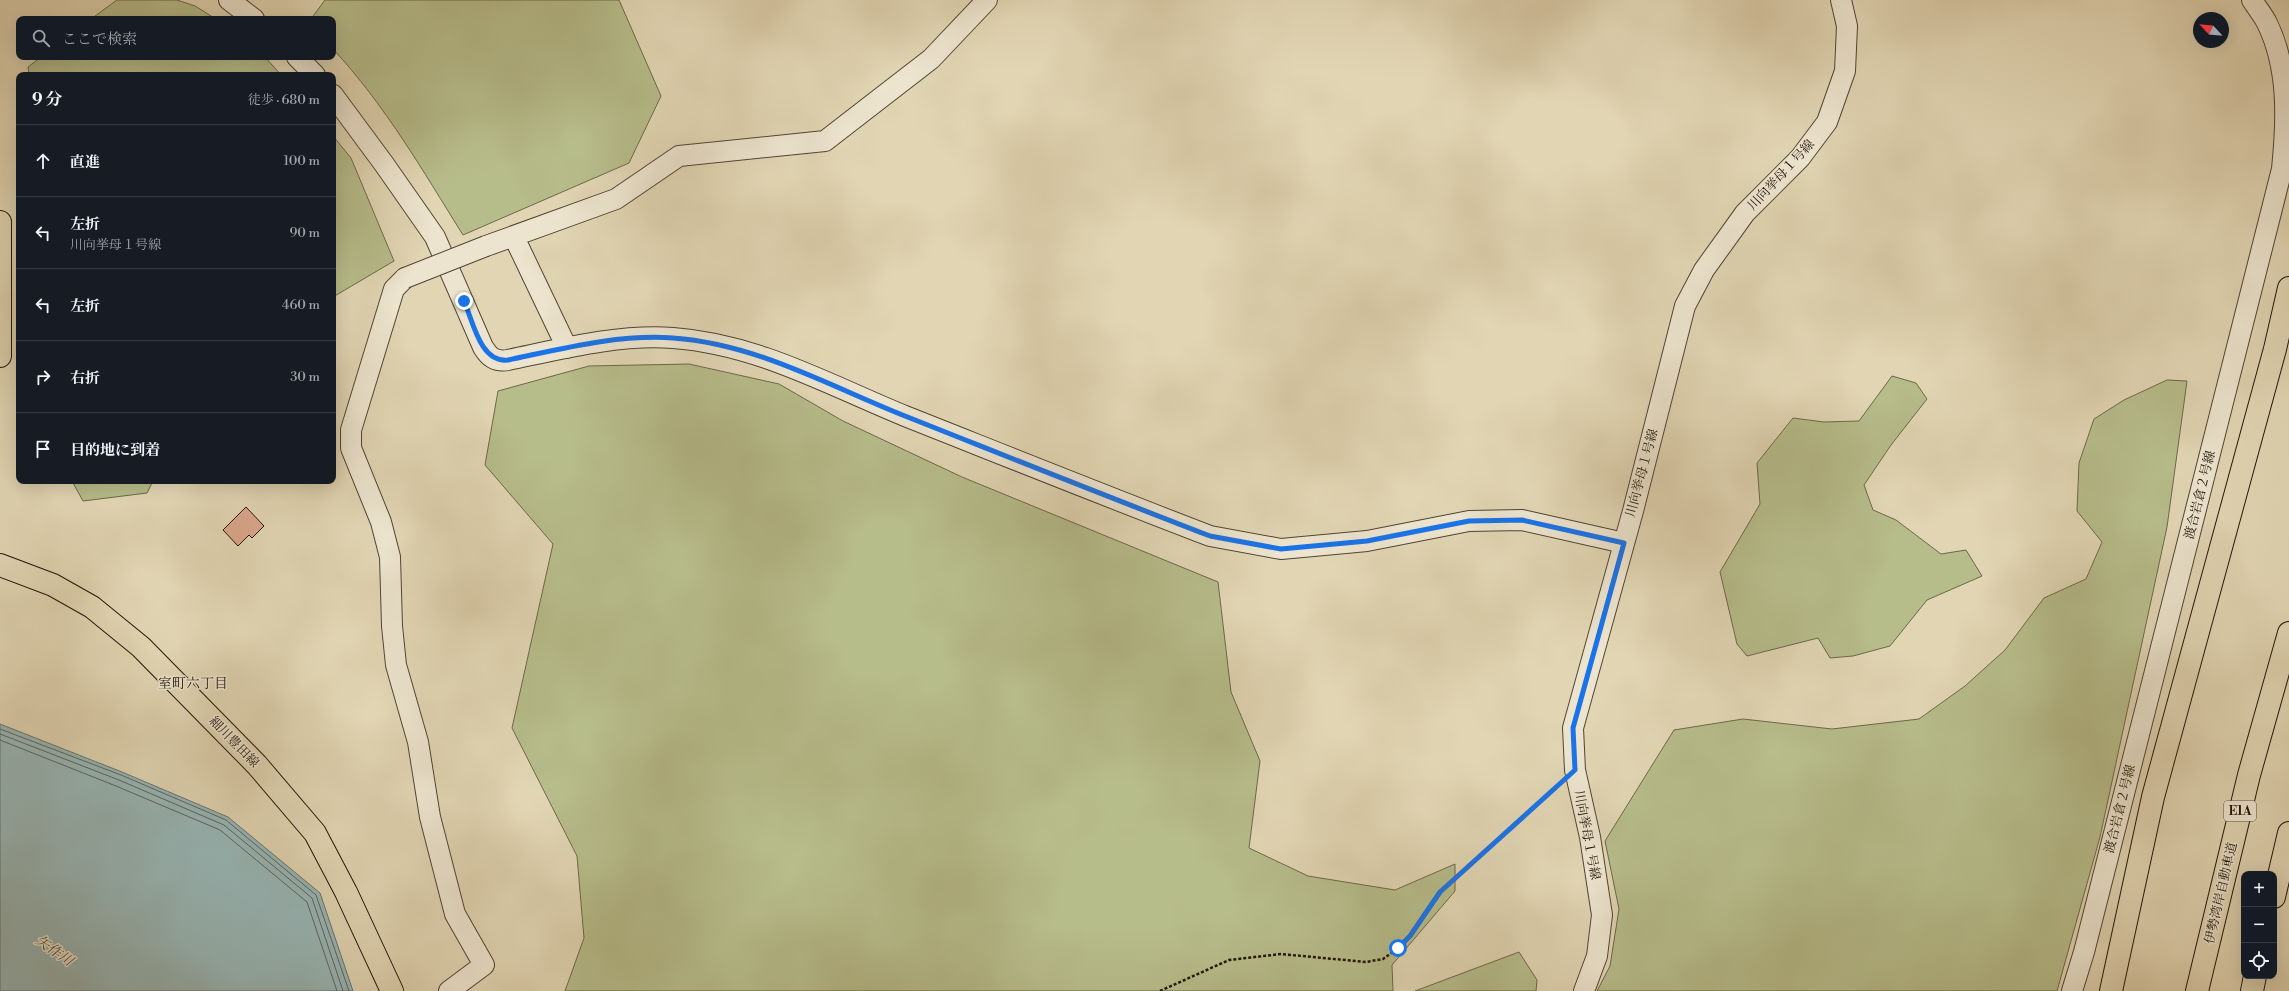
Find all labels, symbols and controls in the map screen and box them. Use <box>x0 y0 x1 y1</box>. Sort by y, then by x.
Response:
north arrow <box>2193 12 2229 48</box>
search box <box>16 16 336 60</box>
icon: search <box>30 27 52 49</box>
text: ここで検索 <box>62 30 137 49</box>
text: 9 分 <box>32 89 62 111</box>
text: 徒歩 · 680 m <box>248 92 320 108</box>
street label: 川向挙母１号線 <box>1744 136 1818 214</box>
icon: ahead <box>32 150 54 172</box>
text: 直進 <box>70 153 100 172</box>
text: 100 m <box>284 153 320 169</box>
text: 左折 <box>70 215 100 234</box>
icon: left <box>32 222 54 244</box>
text: 90 m <box>289 225 320 241</box>
text: 川向挙母１号線 <box>70 237 161 253</box>
route end <box>455 292 473 310</box>
icon: left <box>32 294 54 316</box>
text: 左折 <box>70 297 100 316</box>
text: 460 m <box>282 297 320 313</box>
icon: right <box>32 366 54 388</box>
text: 右折 <box>70 369 100 388</box>
text: 30 m <box>290 369 320 385</box>
street label: 川向挙母１号線 <box>1622 427 1662 519</box>
icon: arrive <box>32 438 54 460</box>
text: 目的地に到着 <box>70 441 160 460</box>
street label: 渡合岩倉２号線 <box>2181 449 2219 541</box>
district label: 室町六丁目 <box>158 675 228 693</box>
street label: 細川豊田線 <box>206 713 262 771</box>
street label: 渡合岩倉２号線 <box>2101 763 2139 855</box>
street label: 川向挙母１号線 <box>1570 789 1604 881</box>
road number: E1A <box>2224 801 2256 821</box>
street label: 伊勢湾岸自動車道 <box>2202 841 2240 945</box>
map controls <box>2241 871 2277 979</box>
button: + <box>2241 871 2277 907</box>
button: − <box>2241 907 2277 943</box>
water label: 矢作川 <box>32 932 78 972</box>
route start <box>1389 939 1407 957</box>
button: locate <box>2241 943 2277 979</box>

